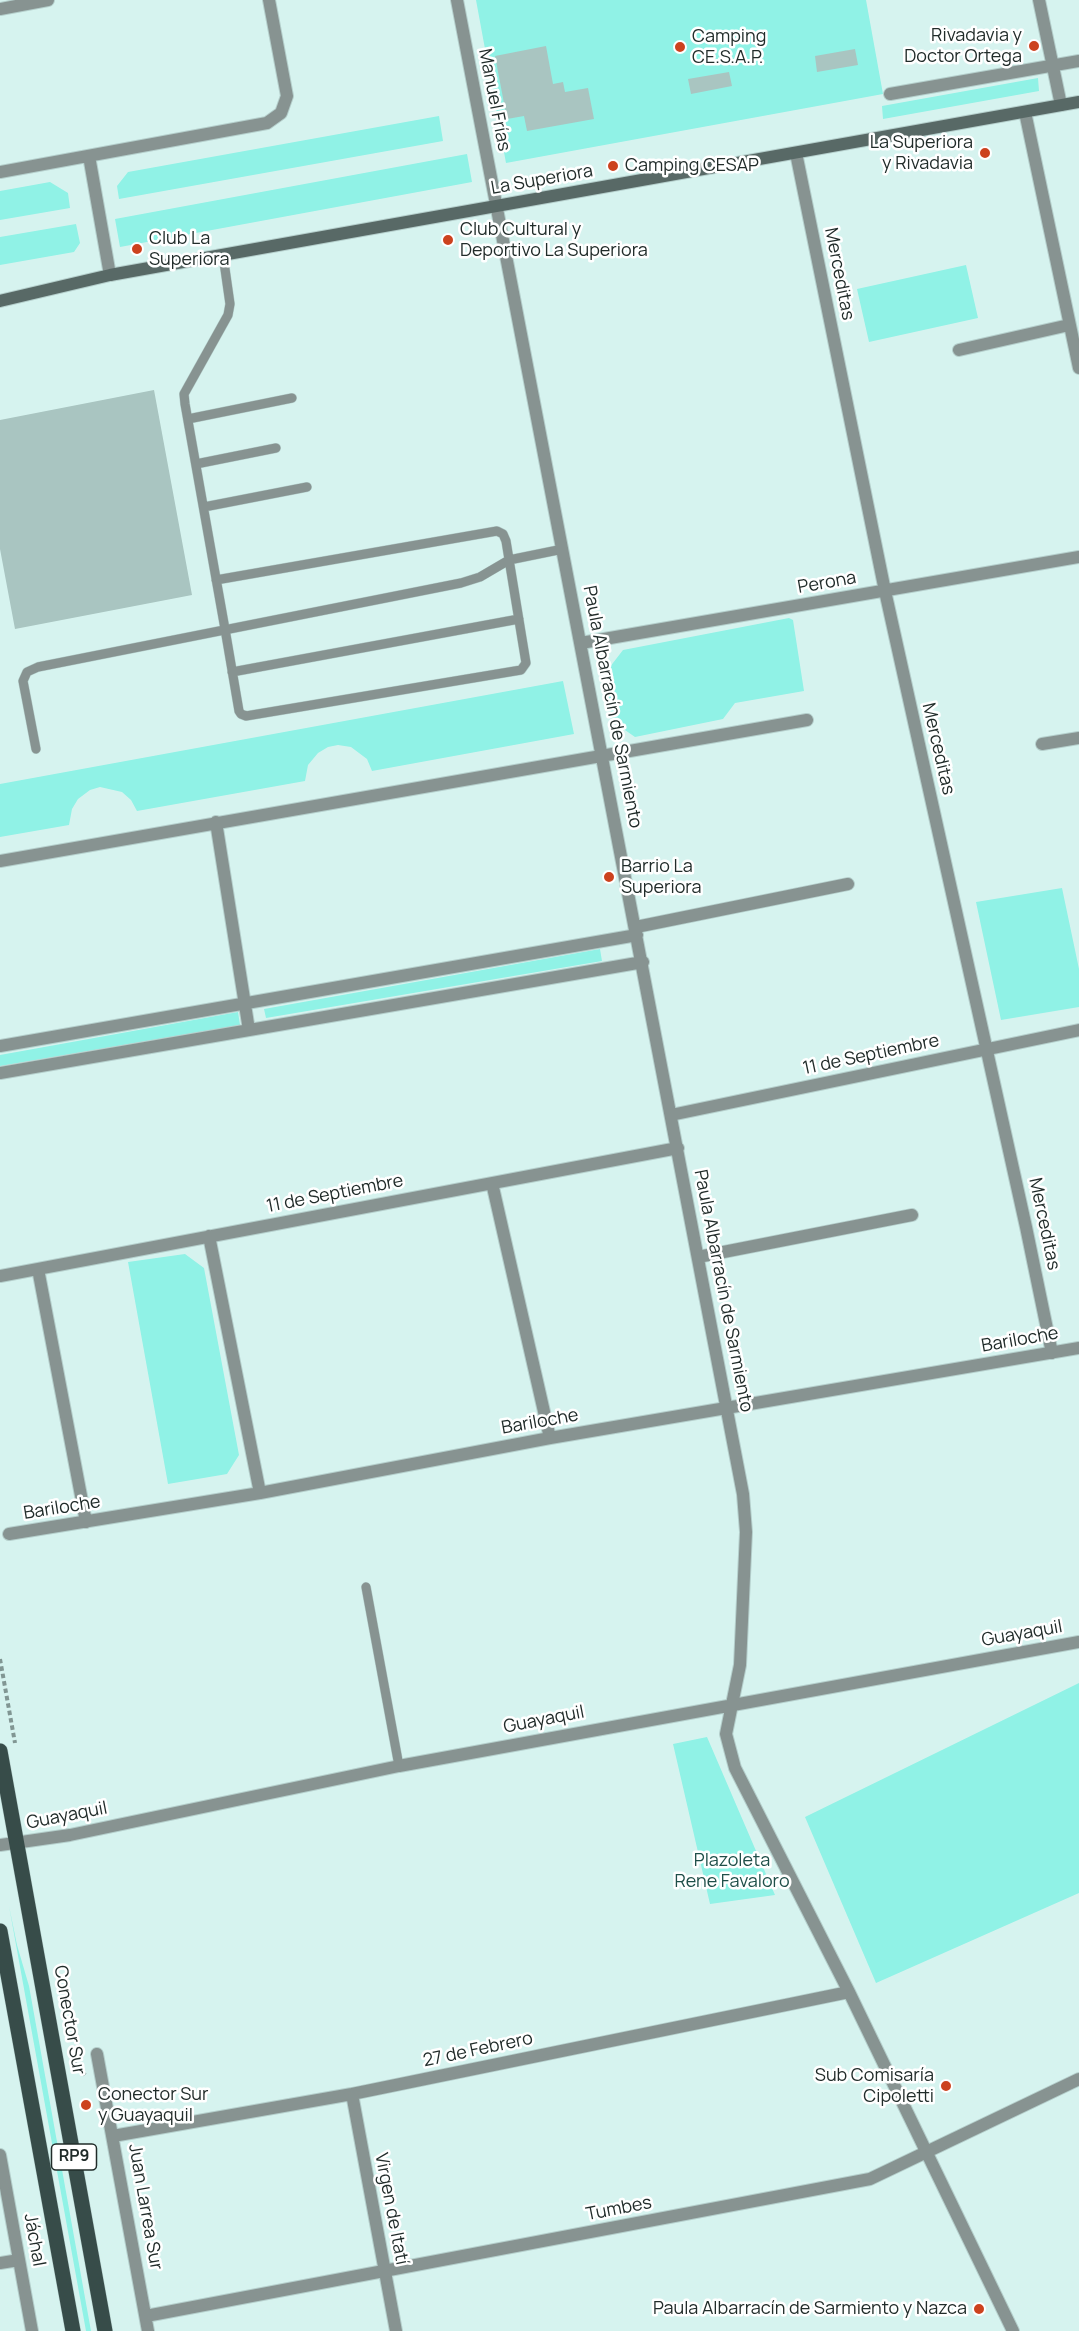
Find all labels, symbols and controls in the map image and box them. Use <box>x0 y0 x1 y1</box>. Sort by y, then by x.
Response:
place label: Rivadavia y Doctor Ortega <box>904 25 1022 68</box>
place label: Camping CE.S.A.P. <box>692 26 766 68</box>
marker: Rivadavia y Doctor Ortega <box>1027 39 1041 53</box>
marker: Camping CE.S.A.P. <box>673 40 687 54</box>
street label: Manuel Frías <box>473 47 515 153</box>
place label: La Superiora y Rivadavia <box>870 132 973 174</box>
marker: La Superiora y Rivadavia <box>978 146 992 160</box>
place label: Camping CESAP <box>625 155 759 177</box>
marker: Camping CESAP <box>606 159 620 173</box>
street label: La Superiora <box>489 160 595 200</box>
place label: Club Cultural y Deportivo La Superiora <box>460 219 648 262</box>
street label: Merceditas <box>819 226 859 322</box>
place label: Club La Superiora <box>149 228 229 270</box>
marker: Club Cultural y Deportivo La Superiora <box>441 233 455 247</box>
marker: Club La Superiora <box>130 242 144 256</box>
street label: Perona <box>796 567 858 599</box>
street label: Paula Albarracín de Sarmiento <box>578 584 646 830</box>
street label: Merceditas <box>917 701 959 797</box>
place label: Barrio La Superiora <box>621 856 701 898</box>
marker: Barrio La Superiora <box>602 870 616 884</box>
street label: 11 de Septiembre <box>801 1030 941 1080</box>
street label: Paula Albarracín de Sarmiento <box>689 1168 757 1414</box>
street label: 11 de Septiembre <box>265 1170 405 1218</box>
street label: Merceditas <box>1024 1176 1064 1272</box>
street label: Bariloche <box>980 1323 1060 1357</box>
street label: Bariloche <box>500 1405 580 1439</box>
street label: Bariloche <box>22 1491 102 1525</box>
street label: Guayaquil <box>980 1616 1064 1652</box>
street label: Guayaquil <box>502 1702 586 1738</box>
street label: Guayaquil <box>25 1798 109 1834</box>
park label: Plazoleta Rene Favaloro <box>674 1850 790 1892</box>
street label: Conector Sur <box>49 1964 89 2076</box>
street label: 27 de Febrero <box>421 2028 535 2072</box>
place label: Sub Comisaría Cipoletti <box>815 2065 934 2108</box>
marker: Sub Comisaría Cipoletti <box>939 2079 953 2093</box>
place label: Conector Sur y Guayaquil <box>98 2084 209 2126</box>
marker: Conector Sur y Guayaquil <box>79 2098 93 2112</box>
street label: Juan Larrea Sur <box>123 2142 167 2272</box>
road number: RP9 <box>52 2144 97 2170</box>
street label: Virgen de Itatí <box>370 2151 412 2267</box>
street label: Tumbes <box>584 2192 654 2226</box>
street label: Jáchal <box>19 2212 49 2268</box>
place label: Paula Albarracín de Sarmiento y Nazca <box>653 2298 967 2320</box>
marker: Paula Albarracín de Sarmiento y Nazca <box>972 2302 986 2316</box>

